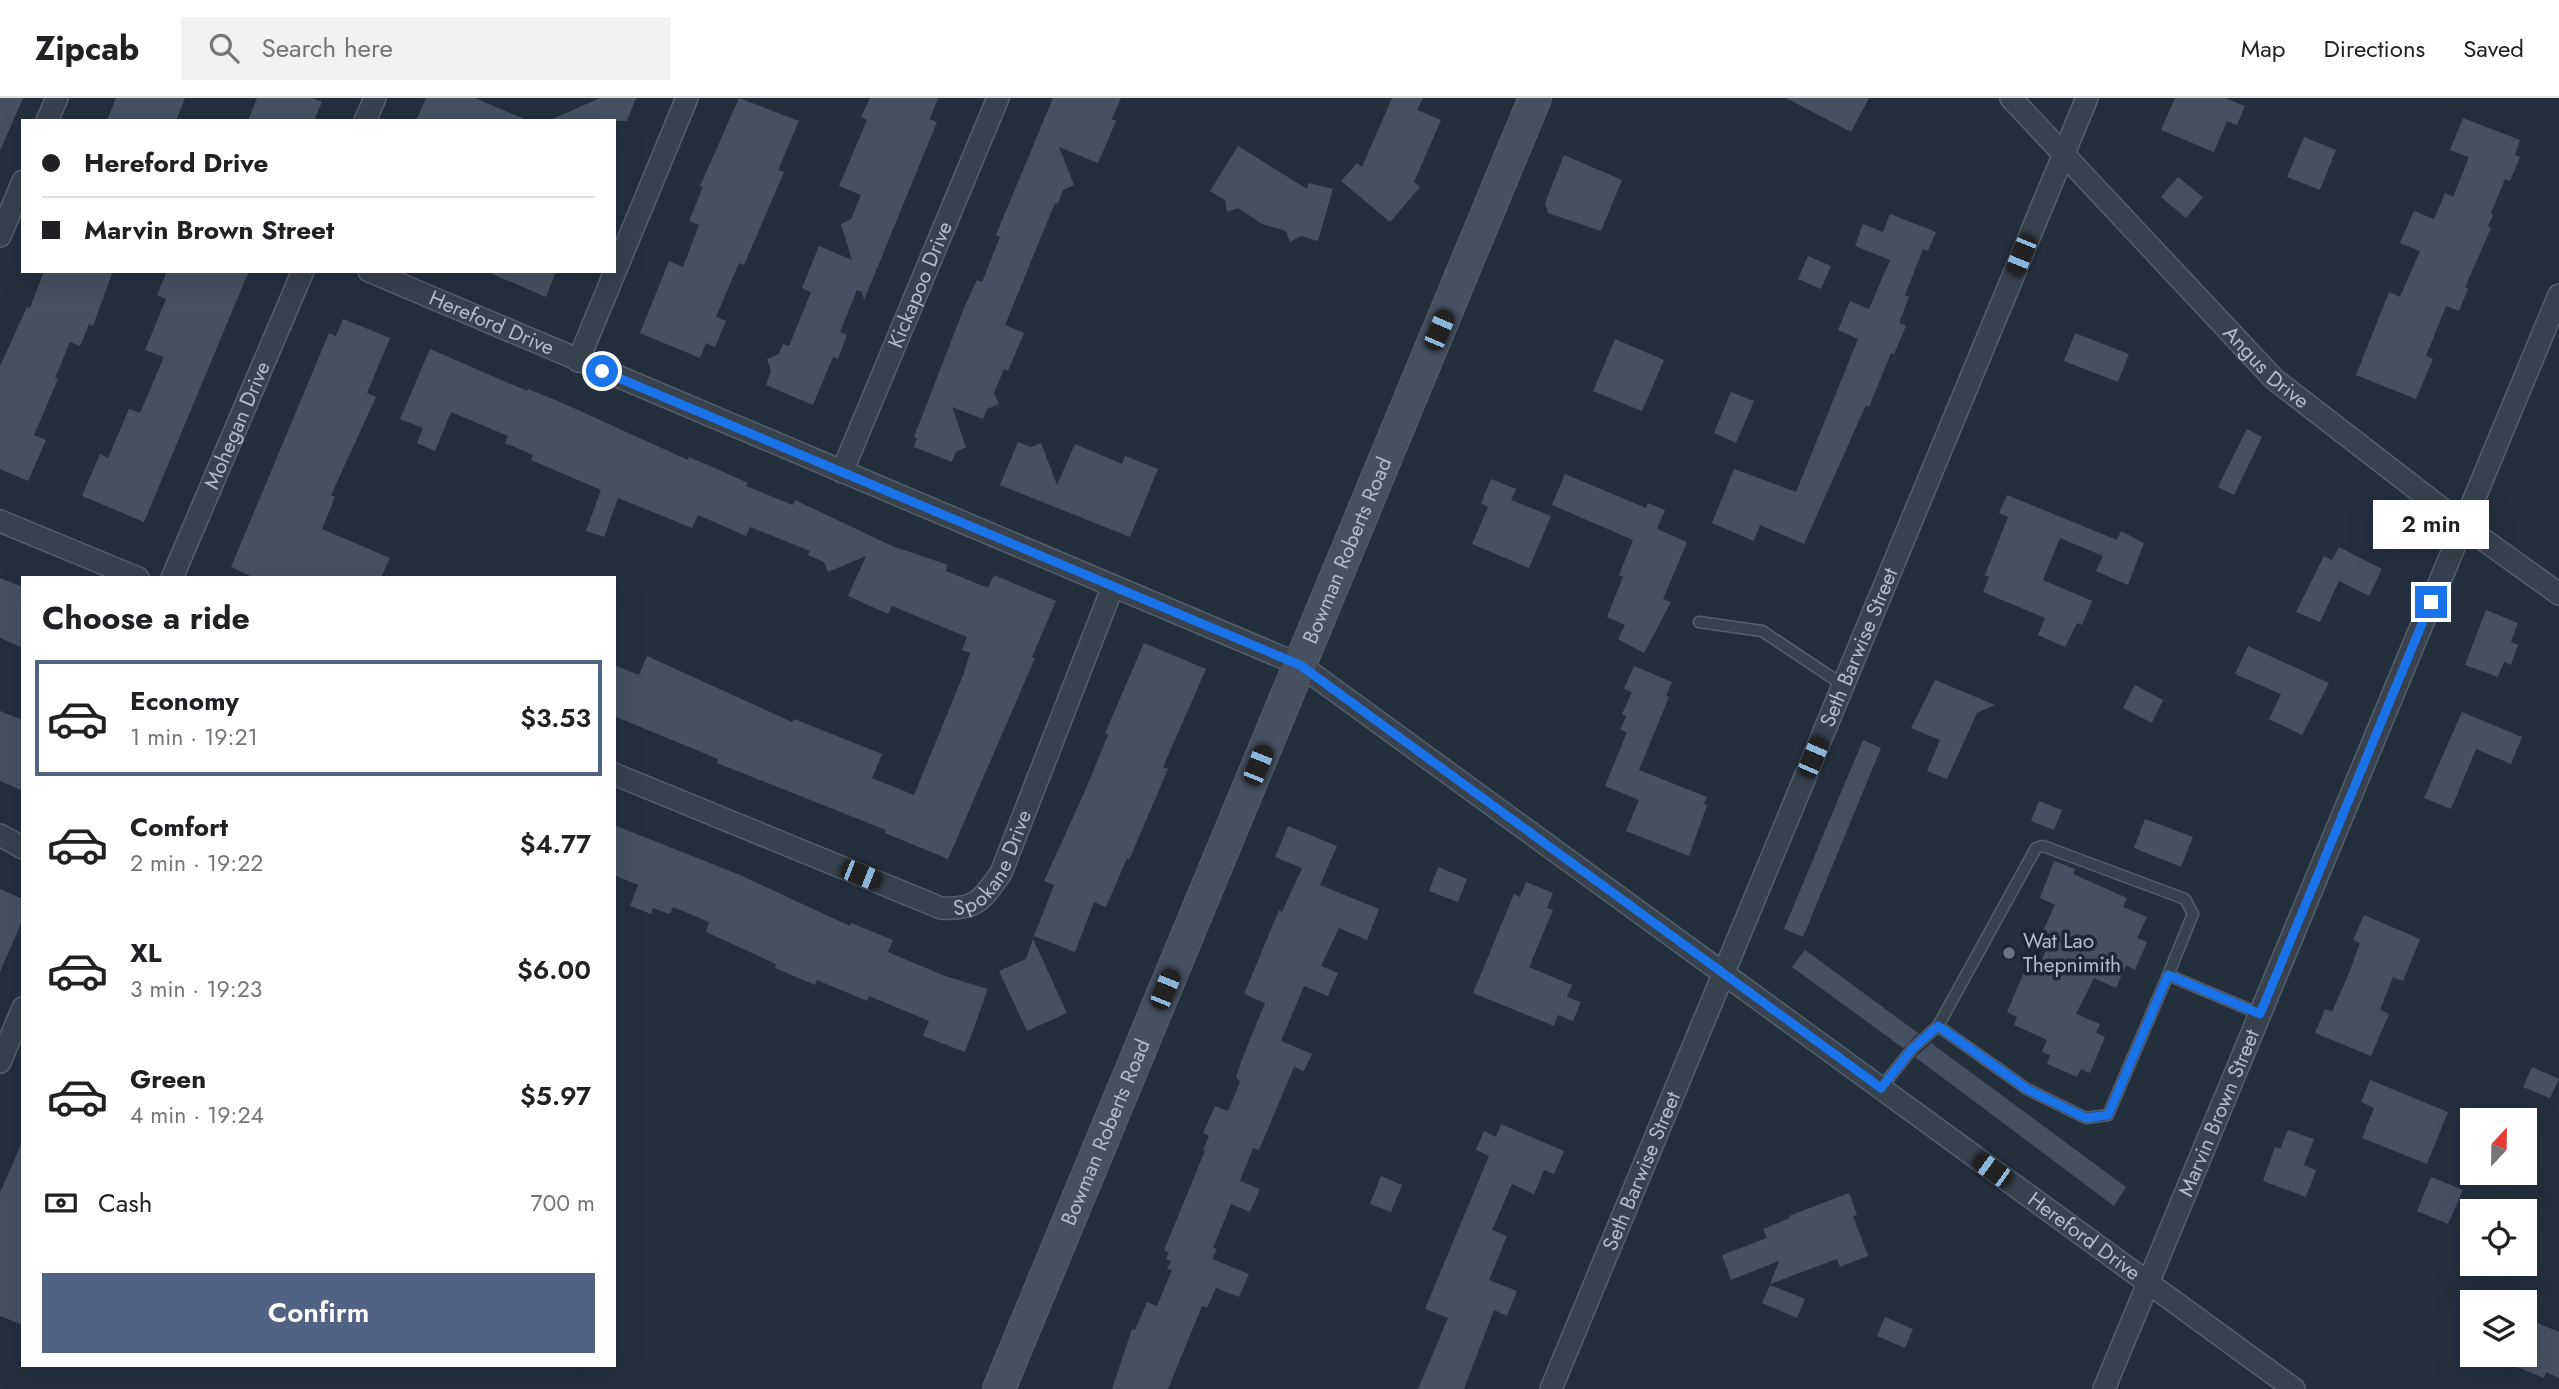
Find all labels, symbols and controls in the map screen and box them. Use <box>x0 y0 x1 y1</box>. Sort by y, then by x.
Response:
search box <box>181 17 671 80</box>
text: Zipcab <box>35 25 139 72</box>
icon: search <box>205 29 243 67</box>
text: Search here <box>261 29 393 67</box>
text: Map <box>2241 31 2286 66</box>
text: Directions <box>2324 31 2425 66</box>
text: Saved <box>2463 31 2524 66</box>
text: Hereford Drive <box>84 144 268 182</box>
text: Marvin Brown Street <box>84 211 334 249</box>
street label: Kickapoo Drive <box>880 217 960 353</box>
car <box>2004 232 2039 278</box>
street label: Hereford Drive <box>424 283 559 363</box>
car <box>1422 307 1457 353</box>
street label: Angus Drive <box>2216 319 2316 416</box>
route start <box>586 355 618 387</box>
street label: Mohegan Drive <box>197 357 278 494</box>
street label: Bowman Roberts Road <box>1295 453 1399 648</box>
callout: 2 min <box>2373 500 2489 550</box>
text: 2 min <box>2401 507 2461 541</box>
street label: Seth Barwise Street <box>1812 563 1905 732</box>
route end <box>2415 586 2447 618</box>
text: Choose a ride <box>42 595 250 641</box>
text: Economy <box>130 682 239 720</box>
icon: car <box>46 687 109 750</box>
text: $3.53 <box>520 699 591 737</box>
text: 1 min · 19:21 <box>130 720 258 754</box>
car <box>1796 734 1831 780</box>
car <box>1241 742 1276 788</box>
street label: Spokane Drive <box>951 805 1039 923</box>
text: Comfort <box>130 808 228 846</box>
icon: car <box>46 813 109 876</box>
text: $4.77 <box>520 825 591 863</box>
text: 2 min · 19:22 <box>130 846 263 880</box>
car <box>838 857 885 893</box>
place label: Wat Lao Thepnimith <box>2023 926 2121 980</box>
text: XL <box>130 934 162 972</box>
icon: car <box>46 939 109 1002</box>
marker: Wat Lao Thepnimith <box>2001 945 2017 961</box>
text: $6.00 <box>517 951 591 989</box>
car <box>1148 966 1183 1012</box>
text: 3 min · 19:23 <box>130 972 262 1006</box>
street label: Marvin Brown Street <box>2171 1025 2267 1201</box>
street label: Bowman Roberts Road <box>1054 1034 1158 1230</box>
text: Green <box>130 1060 206 1098</box>
icon: car <box>46 1065 109 1128</box>
text: $5.97 <box>520 1077 591 1115</box>
street label: Seth Barwise Street <box>1595 1087 1688 1255</box>
text: 4 min · 19:24 <box>130 1098 264 1132</box>
north arrow <box>2460 1108 2538 1185</box>
map controls <box>2460 1108 2537 1367</box>
car <box>1969 1149 2016 1191</box>
icon: cash <box>42 1184 80 1222</box>
text: Cash <box>98 1184 152 1222</box>
street label: Hereford Drive <box>2021 1185 2147 1288</box>
text: 700 m <box>530 1186 595 1220</box>
button: locate <box>2460 1199 2537 1276</box>
button: Confirm <box>42 1273 595 1353</box>
button: layers <box>2460 1290 2537 1367</box>

